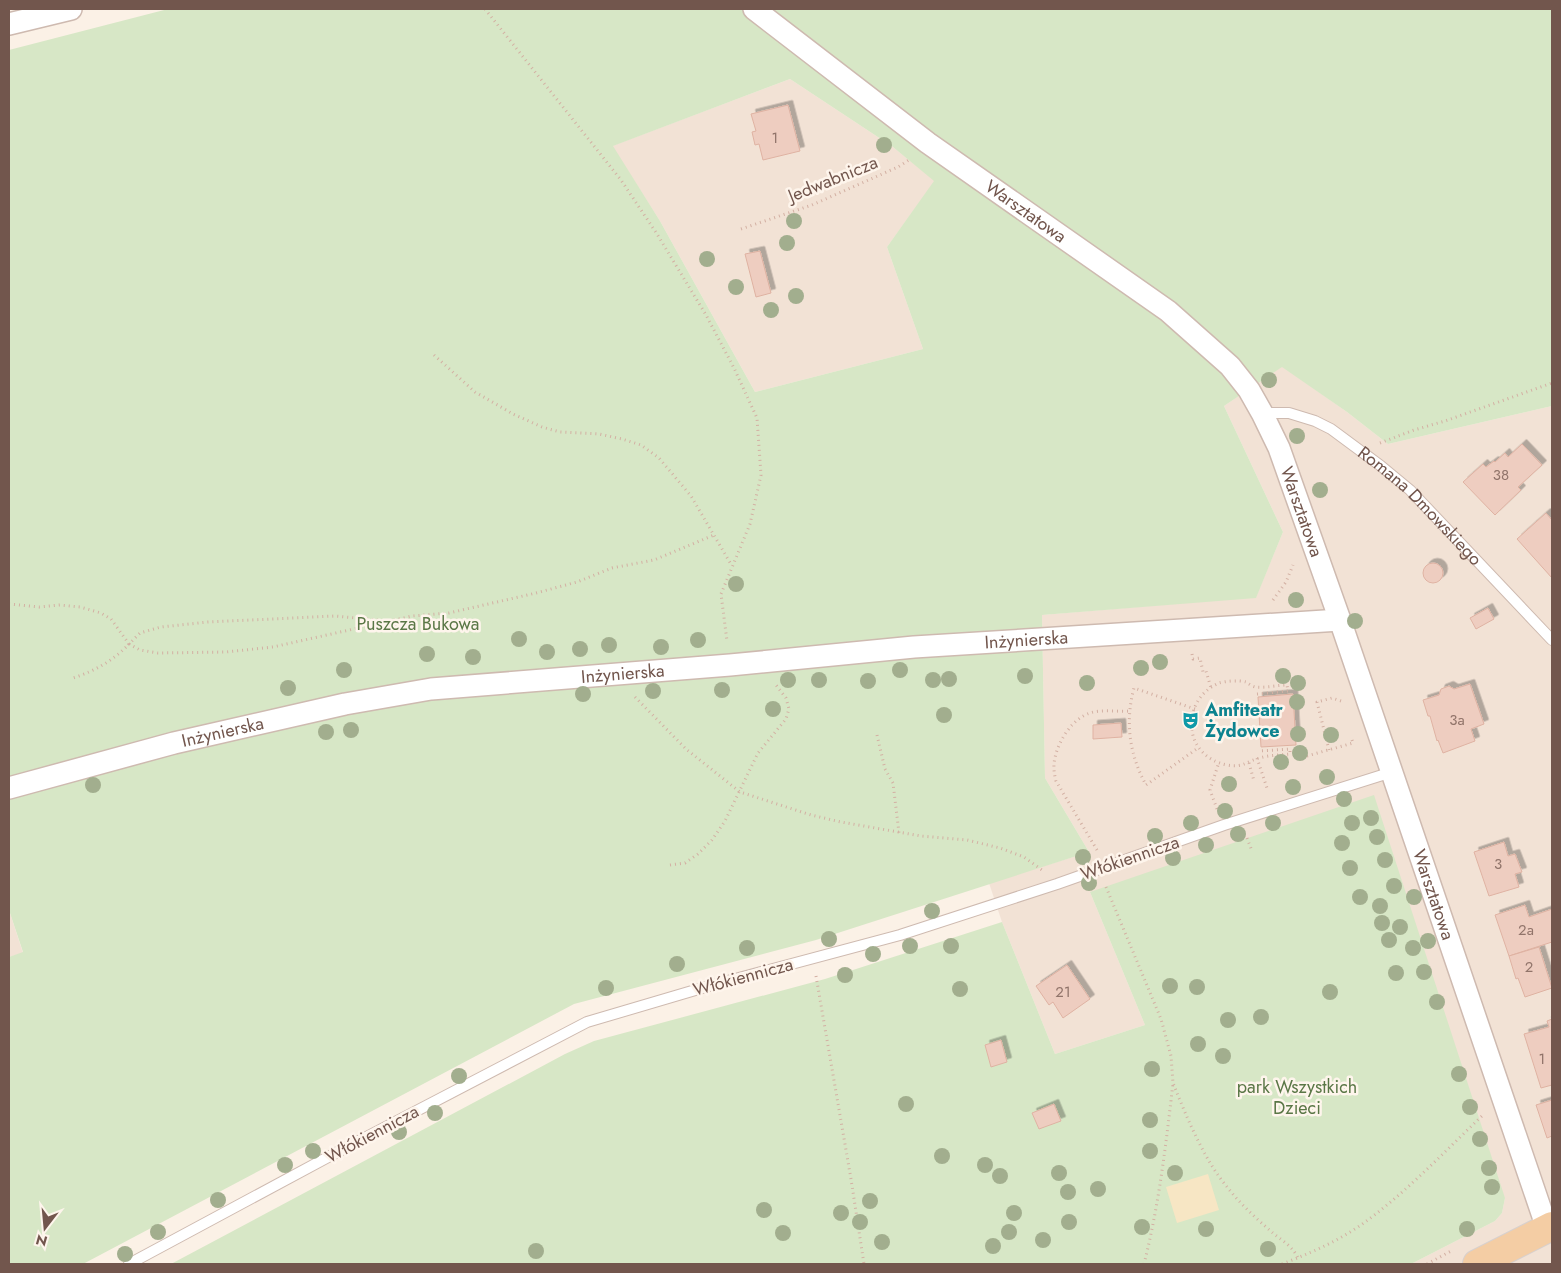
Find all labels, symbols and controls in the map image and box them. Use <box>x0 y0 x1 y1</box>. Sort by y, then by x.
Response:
house number: 1 <box>772 127 778 149</box>
street label: Jedwabnicza <box>782 149 882 210</box>
street label: Warsztatowa <box>980 174 1072 249</box>
street label: Romana Dmowskiego <box>1352 440 1488 572</box>
street label: Warsztatowa <box>1274 463 1330 560</box>
house number: 38 <box>1493 464 1509 486</box>
park label: Puszcza Bukowa <box>357 611 479 637</box>
street label: Inżynierska <box>984 624 1069 656</box>
street label: Inżynierska <box>580 657 665 690</box>
place label: Amfiteatr Żydowce <box>1204 697 1284 744</box>
house number: 3a <box>1449 709 1465 731</box>
street label: Inżynierska <box>179 710 266 754</box>
theatre icon: Amfiteatr Żydowce <box>1181 710 1201 730</box>
street label: Włókiennicza <box>1077 829 1183 887</box>
street label: Warsztatowa <box>1406 846 1461 943</box>
house number: 3 <box>1494 853 1502 875</box>
house number: 2a <box>1518 919 1534 941</box>
street label: Włókiennicza <box>690 951 796 1003</box>
house number: 2 <box>1525 956 1533 978</box>
house number: 21 <box>1055 981 1071 1003</box>
house number: 1 <box>1539 1048 1545 1070</box>
park label: park Wszystkich Dzieci <box>1237 1074 1357 1121</box>
street label: Włókiennicza <box>321 1098 423 1170</box>
north arrow <box>20 1203 70 1253</box>
text: N <box>33 1229 50 1252</box>

